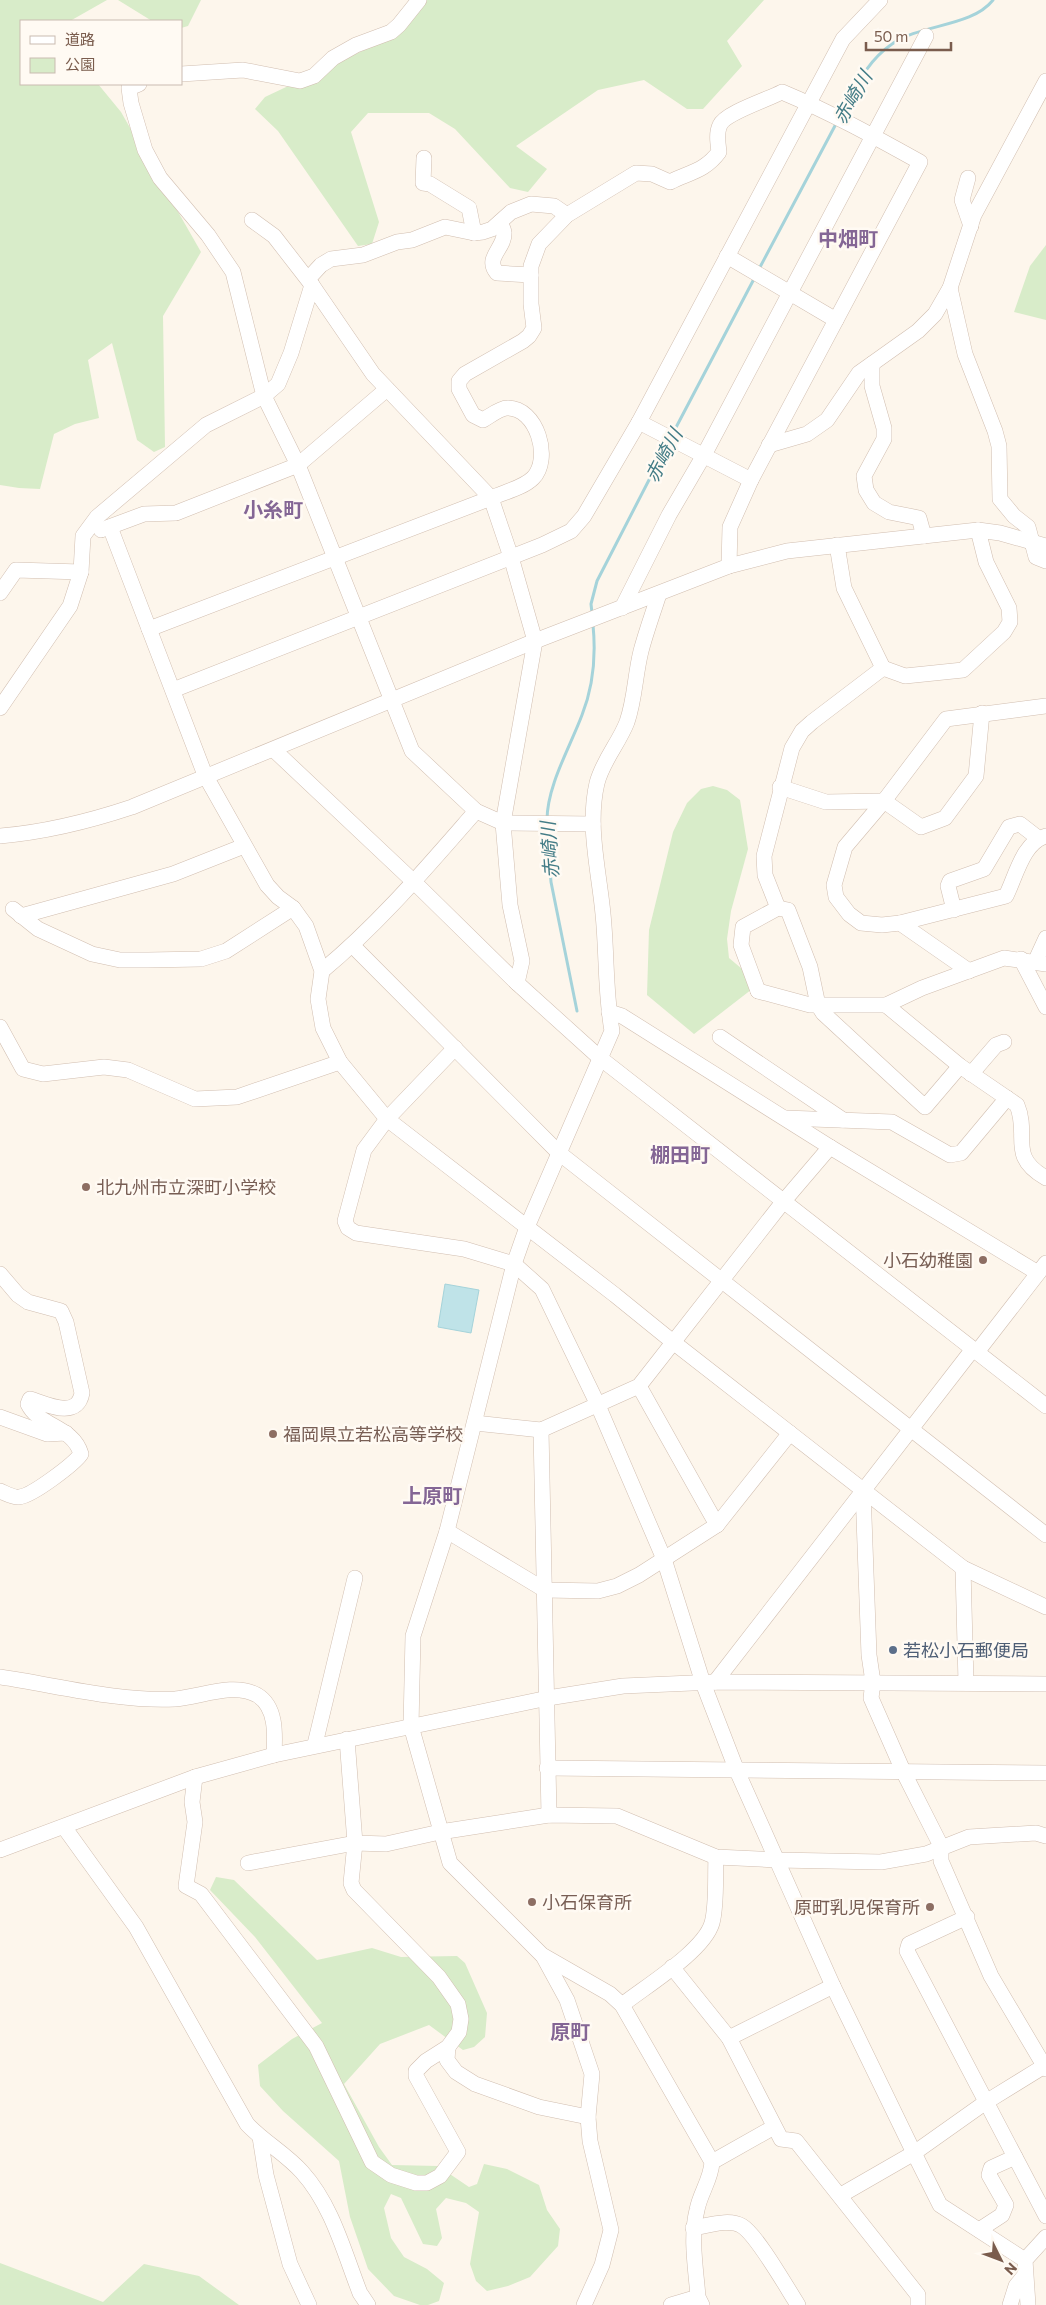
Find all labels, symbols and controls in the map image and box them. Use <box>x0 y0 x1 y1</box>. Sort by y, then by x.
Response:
legend <box>20 20 182 85</box>
scale bar <box>866 20 951 52</box>
text: 50 m <box>874 27 908 45</box>
text: 道路 <box>65 30 95 48</box>
text: 公園 <box>65 55 95 73</box>
water label: 赤崎川 <box>828 65 877 127</box>
district label: 中畑町 <box>818 226 878 250</box>
water label: 赤崎川 <box>639 423 687 486</box>
district label: 小糸町 <box>243 497 303 521</box>
water label: 赤崎川 <box>535 819 562 879</box>
district label: 棚田町 <box>650 1142 710 1166</box>
place label: 北九州市立深町小学校 <box>96 1176 276 1198</box>
marker: 北九州市立深町小学校 <box>80 1181 92 1193</box>
place label: 小石幼稚園 <box>883 1249 973 1271</box>
marker: 小石幼稚園 <box>977 1254 989 1266</box>
place label: 福岡県立若松高等学校 <box>283 1423 463 1445</box>
marker: 福岡県立若松高等学校 <box>267 1428 279 1440</box>
district label: 上原町 <box>402 1483 462 1507</box>
place label: 若松小石郵便局 <box>903 1639 1029 1661</box>
marker: 若松小石郵便局 <box>887 1644 899 1656</box>
place label: 小石保育所 <box>542 1891 632 1913</box>
marker: 小石保育所 <box>526 1896 538 1908</box>
place label: 原町乳児保育所 <box>794 1896 920 1918</box>
marker: 原町乳児保育所 <box>924 1901 936 1913</box>
district label: 原町 <box>550 2019 590 2043</box>
north arrow <box>976 2235 1026 2285</box>
text: N <box>1001 2259 1021 2279</box>

